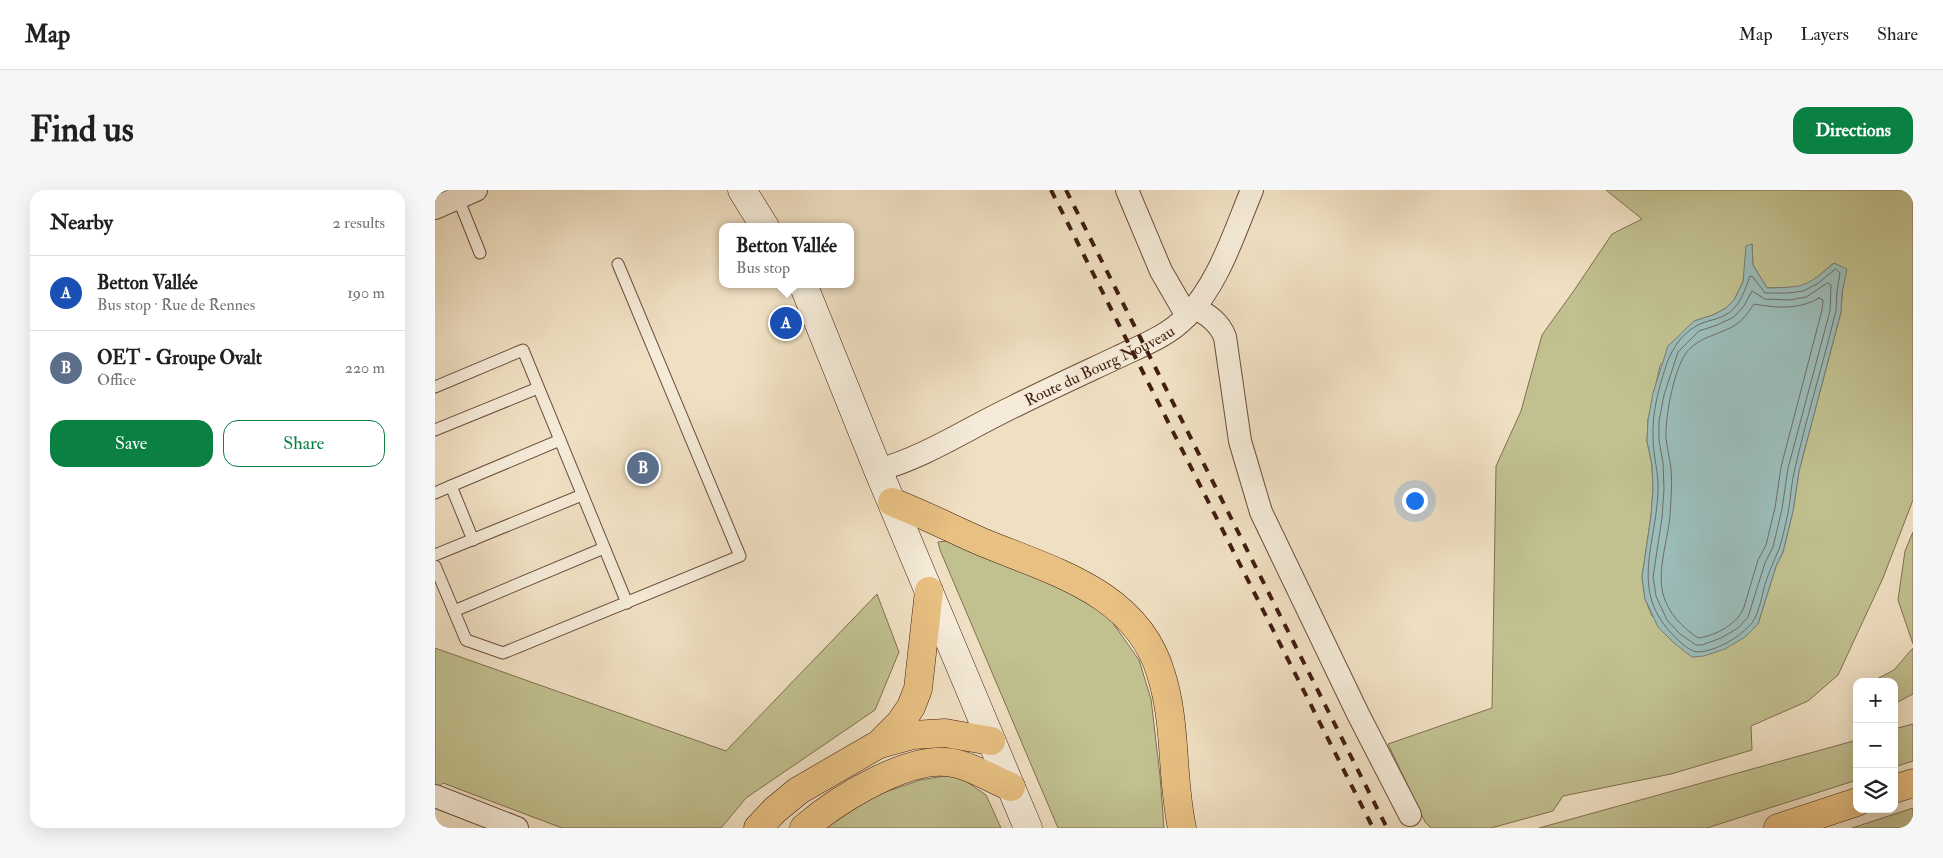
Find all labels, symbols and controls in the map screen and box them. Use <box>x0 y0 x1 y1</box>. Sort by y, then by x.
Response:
text: Map <box>25 19 70 50</box>
text: Map <box>1739 23 1773 46</box>
text: Layers <box>1801 23 1849 46</box>
text: Share <box>1877 23 1918 46</box>
button: Directions <box>1793 107 1913 154</box>
text: Find us <box>30 108 134 152</box>
text: Nearby <box>50 209 113 236</box>
text: 2 results <box>332 213 385 233</box>
popup <box>719 223 854 288</box>
text: Betton Vallée <box>736 234 837 258</box>
text: Bus stop <box>736 258 790 278</box>
text: Betton Vallée <box>97 271 198 295</box>
text: A <box>61 283 71 303</box>
text: 190 m <box>347 283 385 303</box>
text: Bus stop · Rue de Rennes <box>97 295 255 315</box>
pin: A <box>770 304 802 342</box>
street label: Route du Bourg Nouveau <box>1021 321 1179 411</box>
text: OET - Groupe Ovalt <box>97 346 262 370</box>
text: B <box>61 358 71 378</box>
text: 220 m <box>345 358 385 378</box>
text: Office <box>97 370 136 390</box>
button: Save <box>50 420 213 467</box>
button: Share <box>223 420 385 467</box>
pin: B <box>627 449 659 487</box>
your location <box>1402 488 1428 514</box>
map controls <box>1853 678 1898 813</box>
button: + <box>1853 678 1898 723</box>
button: − <box>1853 723 1898 768</box>
button: layers <box>1853 768 1898 813</box>

